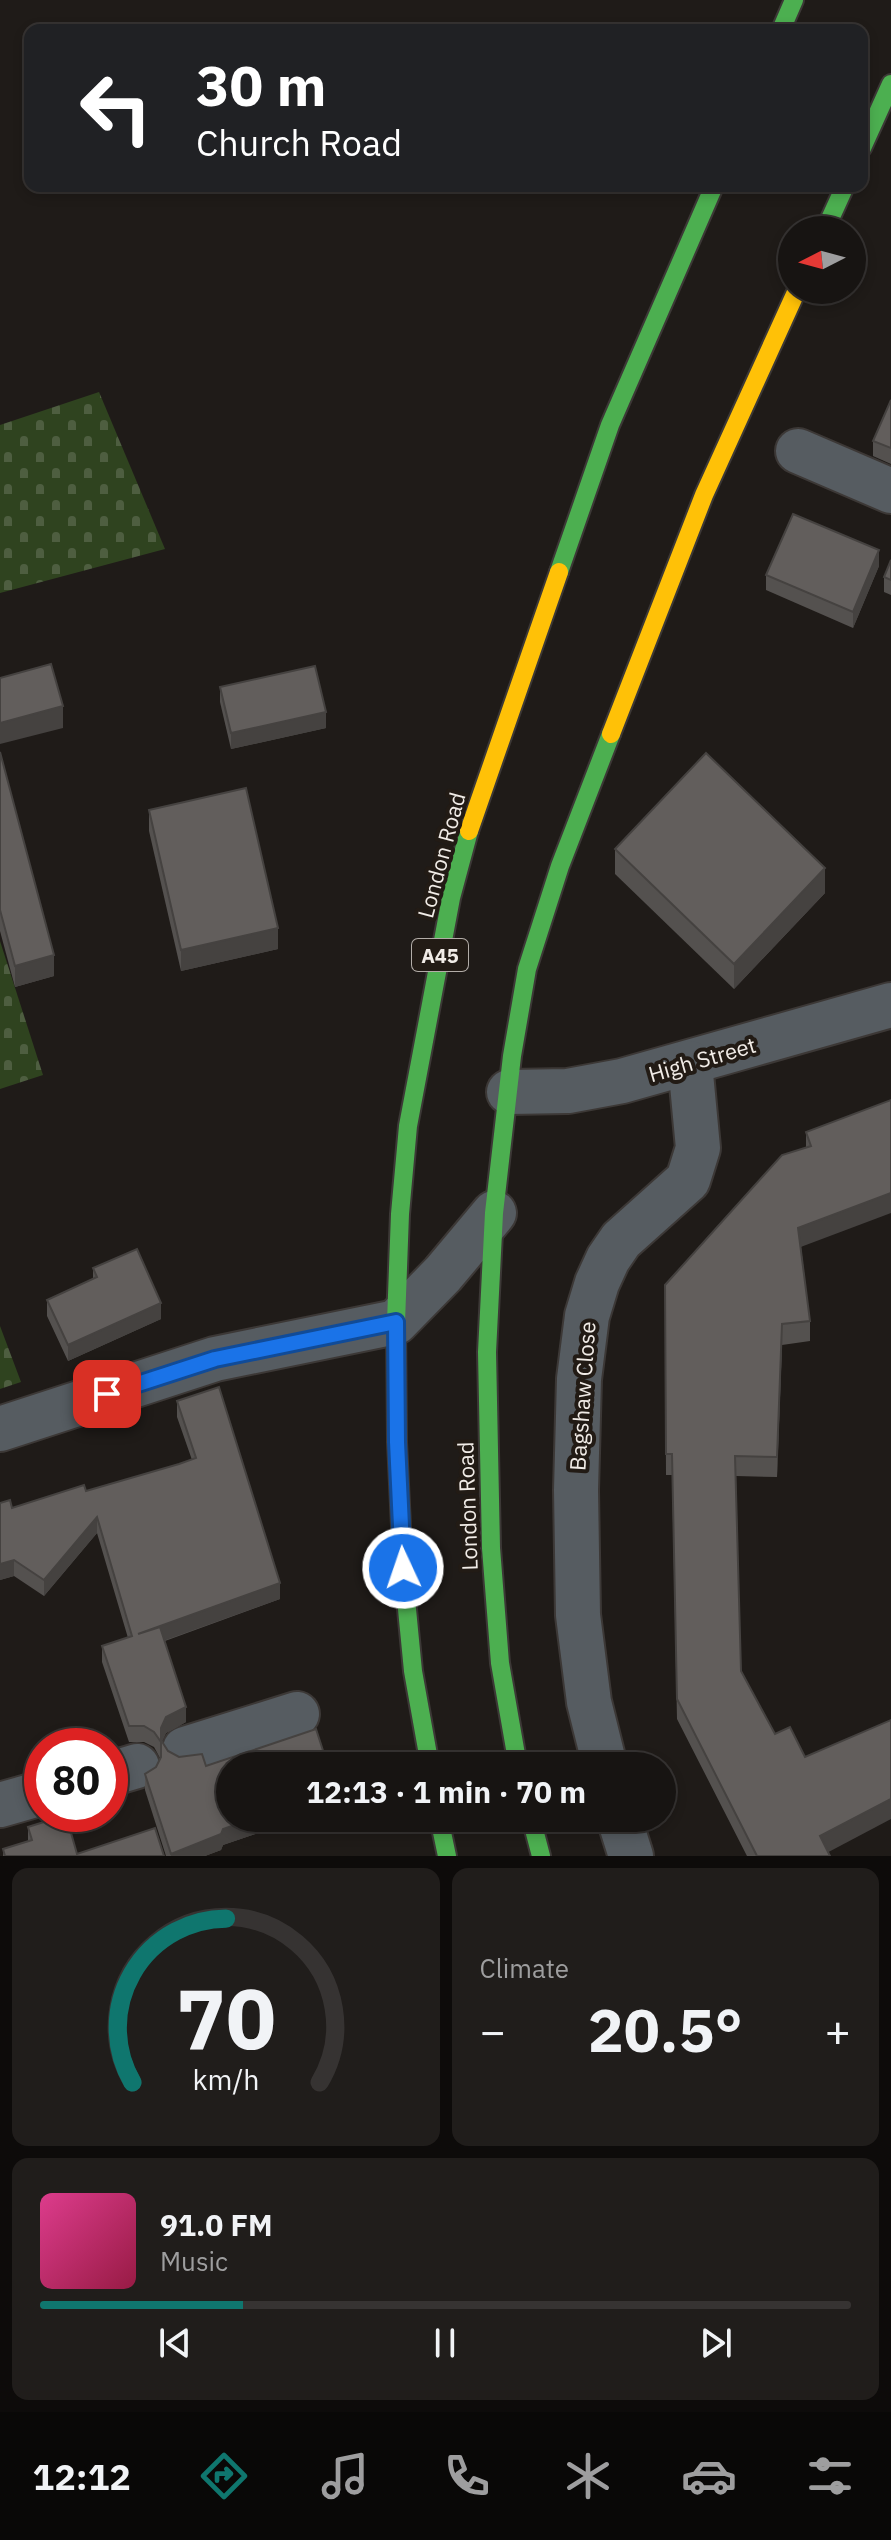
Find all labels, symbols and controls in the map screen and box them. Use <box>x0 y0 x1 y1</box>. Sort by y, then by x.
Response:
text: 30 m <box>196 49 326 121</box>
icon: left <box>64 56 168 160</box>
text: Church Road <box>196 119 402 166</box>
north arrow <box>778 216 866 304</box>
map controls <box>778 216 866 304</box>
street label: London Road <box>410 789 472 921</box>
road number: A45 <box>412 939 468 971</box>
street label: High Street <box>645 1030 759 1088</box>
street label: Bagshaw Close <box>562 1320 602 1472</box>
pin <box>73 1360 141 1428</box>
icon: arrive <box>85 1372 129 1416</box>
street label: London Road <box>450 1441 484 1571</box>
position arrow <box>361 1526 445 1610</box>
speed limit sign: 80 <box>24 1728 128 1832</box>
text: 12:13 · 1 min · 70 m <box>306 1772 586 1811</box>
text: Climate <box>480 1951 569 1985</box>
text: 70 <box>176 1964 276 2072</box>
text: 20.5° <box>588 1990 743 2069</box>
text: − <box>480 2002 506 2059</box>
text: + <box>825 2002 851 2059</box>
text: km/h <box>192 2061 259 2098</box>
text: 91.0 FM <box>160 2205 273 2244</box>
text: Music <box>160 2244 228 2278</box>
icon: previous <box>153 2321 197 2365</box>
icon: pause <box>423 2321 467 2365</box>
icon: next <box>694 2321 738 2365</box>
icon: directions <box>196 2448 252 2504</box>
icon: music <box>317 2448 373 2504</box>
icon: phone <box>439 2448 495 2504</box>
icon: climate <box>560 2448 616 2504</box>
icon: car <box>681 2448 737 2504</box>
icon: filters <box>802 2448 858 2504</box>
text: 12:12 <box>33 2453 131 2500</box>

